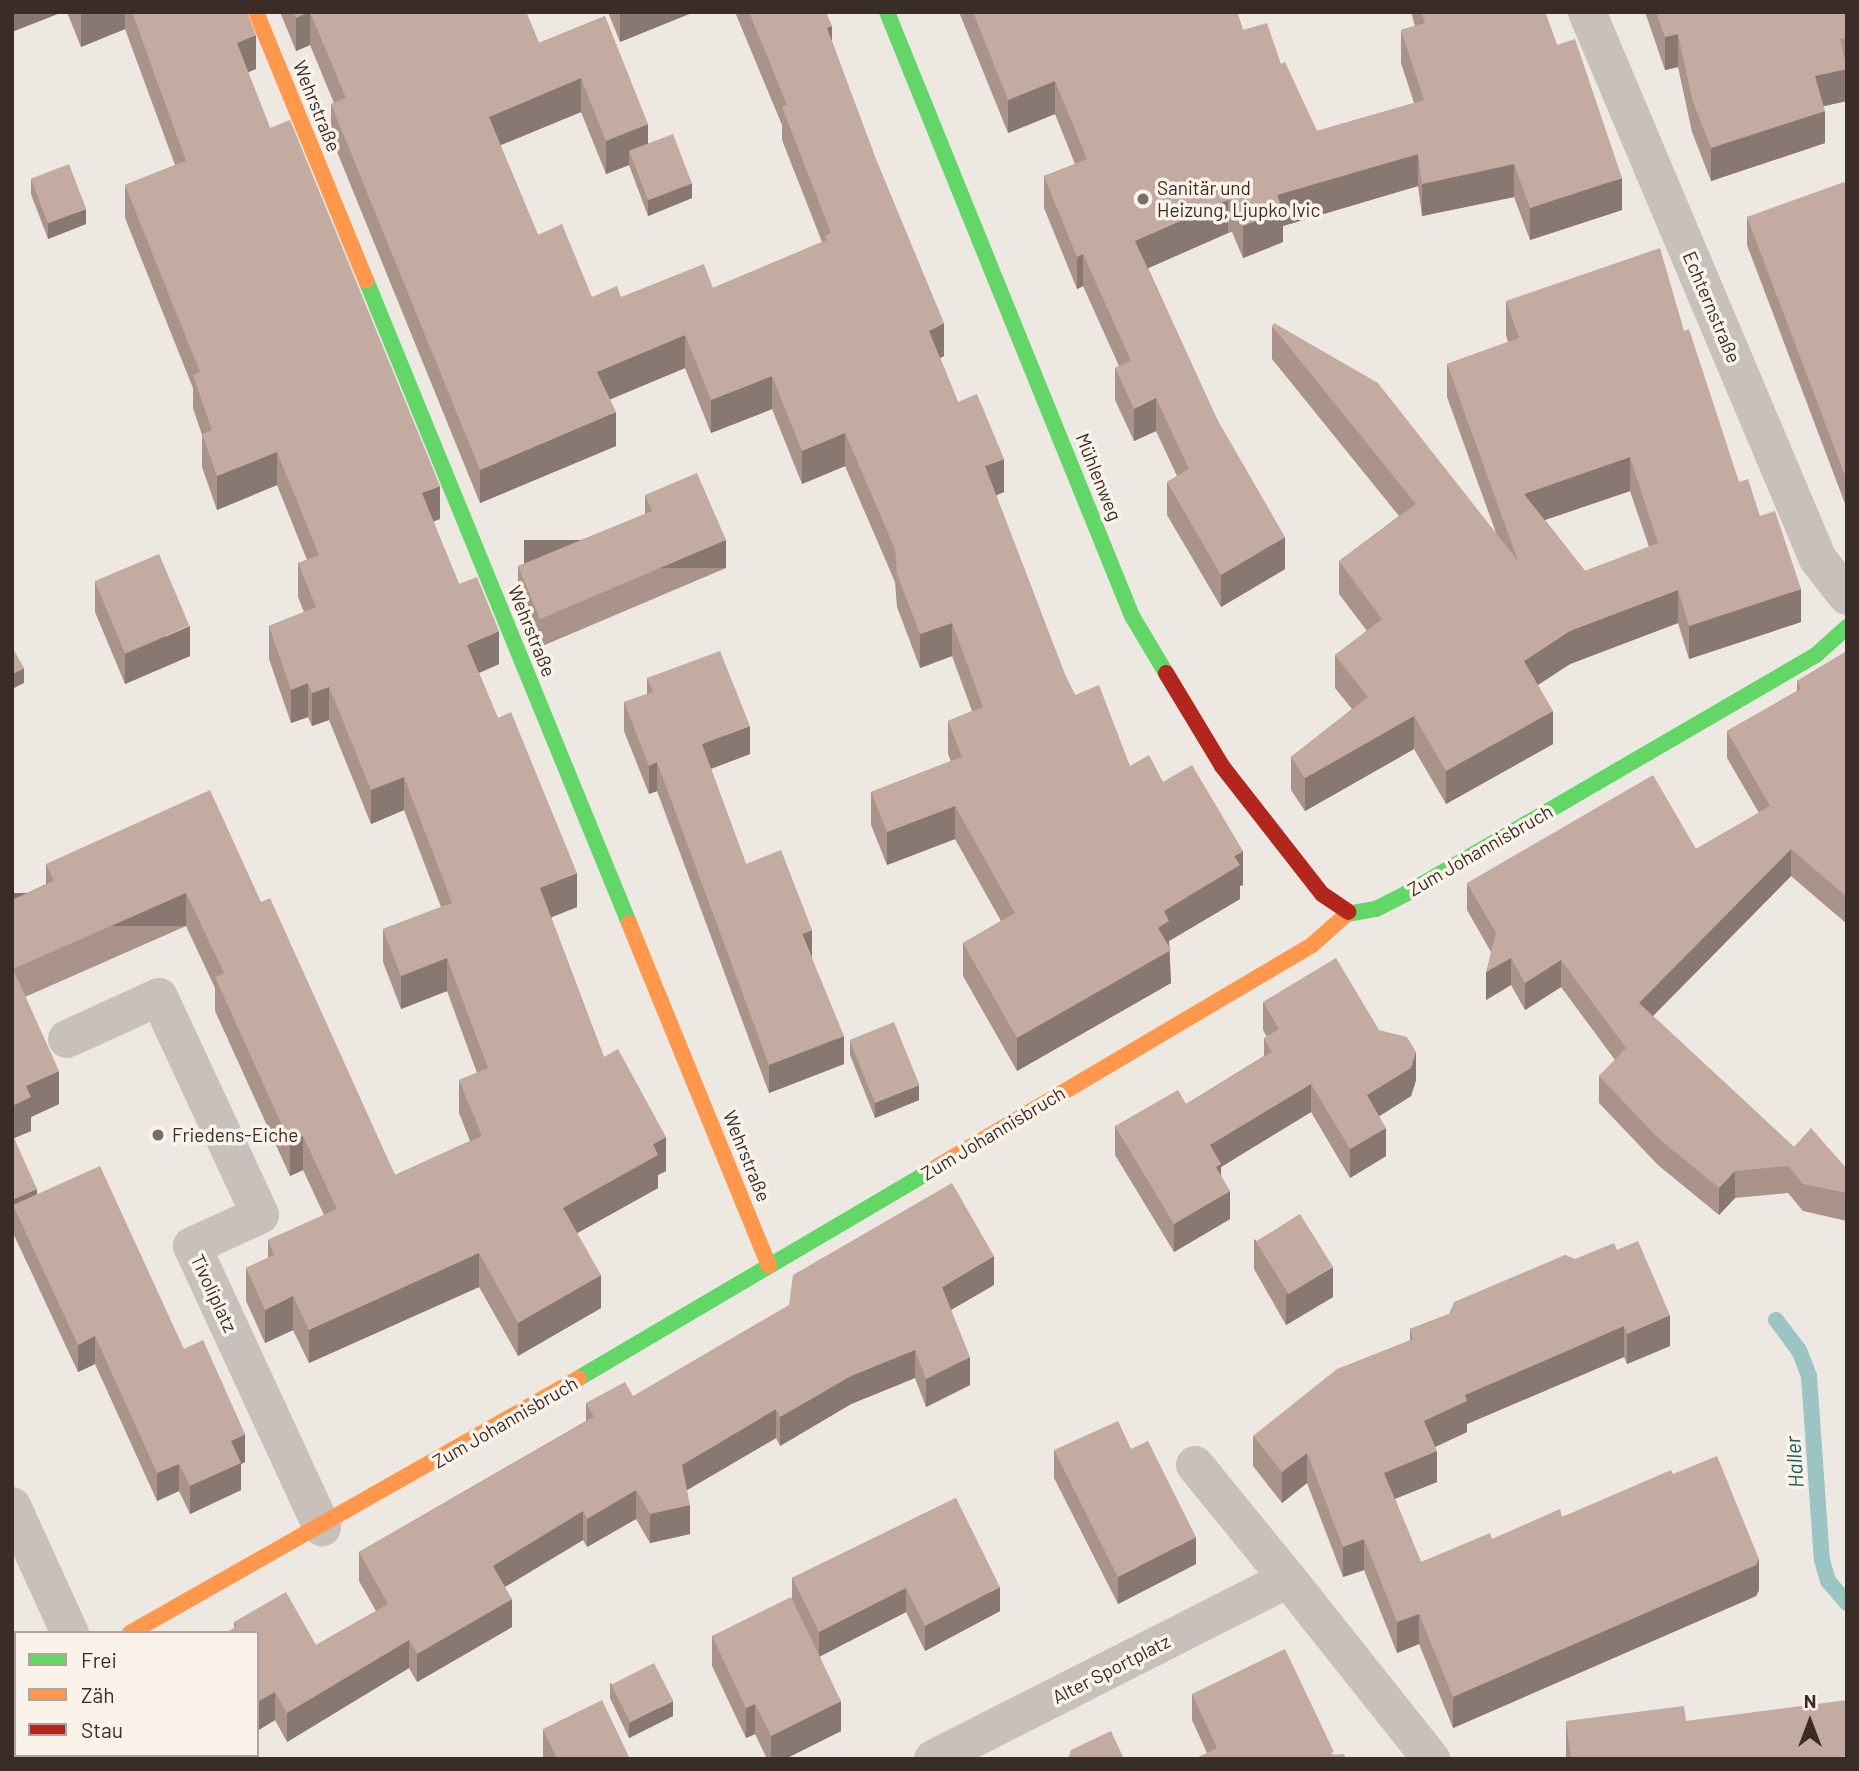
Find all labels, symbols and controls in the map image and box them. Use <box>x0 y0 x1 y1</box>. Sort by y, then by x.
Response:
street label: Wehrstraße <box>288 57 346 155</box>
place label: Sanitär und Heizung, Ljupko Ivic <box>1157 177 1320 221</box>
marker: Sanitär und Heizung, Ljupko Ivic <box>1135 191 1151 207</box>
street label: Echternstraße <box>1678 248 1746 366</box>
street label: Mühlenweg <box>1071 430 1127 524</box>
street label: Wehrstraße <box>503 582 561 680</box>
street label: Zum Johannisbruch <box>1404 799 1556 901</box>
street label: Zum Johannisbruch <box>917 1081 1069 1185</box>
street label: Wehrstraße <box>718 1107 776 1205</box>
place label: Friedens-Eiche <box>172 1124 298 1146</box>
marker: Friedens-Eiche <box>150 1127 166 1143</box>
street label: Tivoliplatz <box>186 1250 242 1336</box>
street label: Zum Johannisbruch <box>429 1371 581 1473</box>
water label: Haller <box>1780 1435 1808 1489</box>
street label: Alter Sportplatz <box>1048 1630 1174 1708</box>
legend <box>14 1631 259 1757</box>
text: Frei <box>81 1647 117 1672</box>
text: Zäh <box>81 1682 115 1707</box>
north arrow <box>1775 1687 1845 1757</box>
text: N <box>1804 1689 1816 1712</box>
text: Stau <box>81 1717 123 1742</box>

